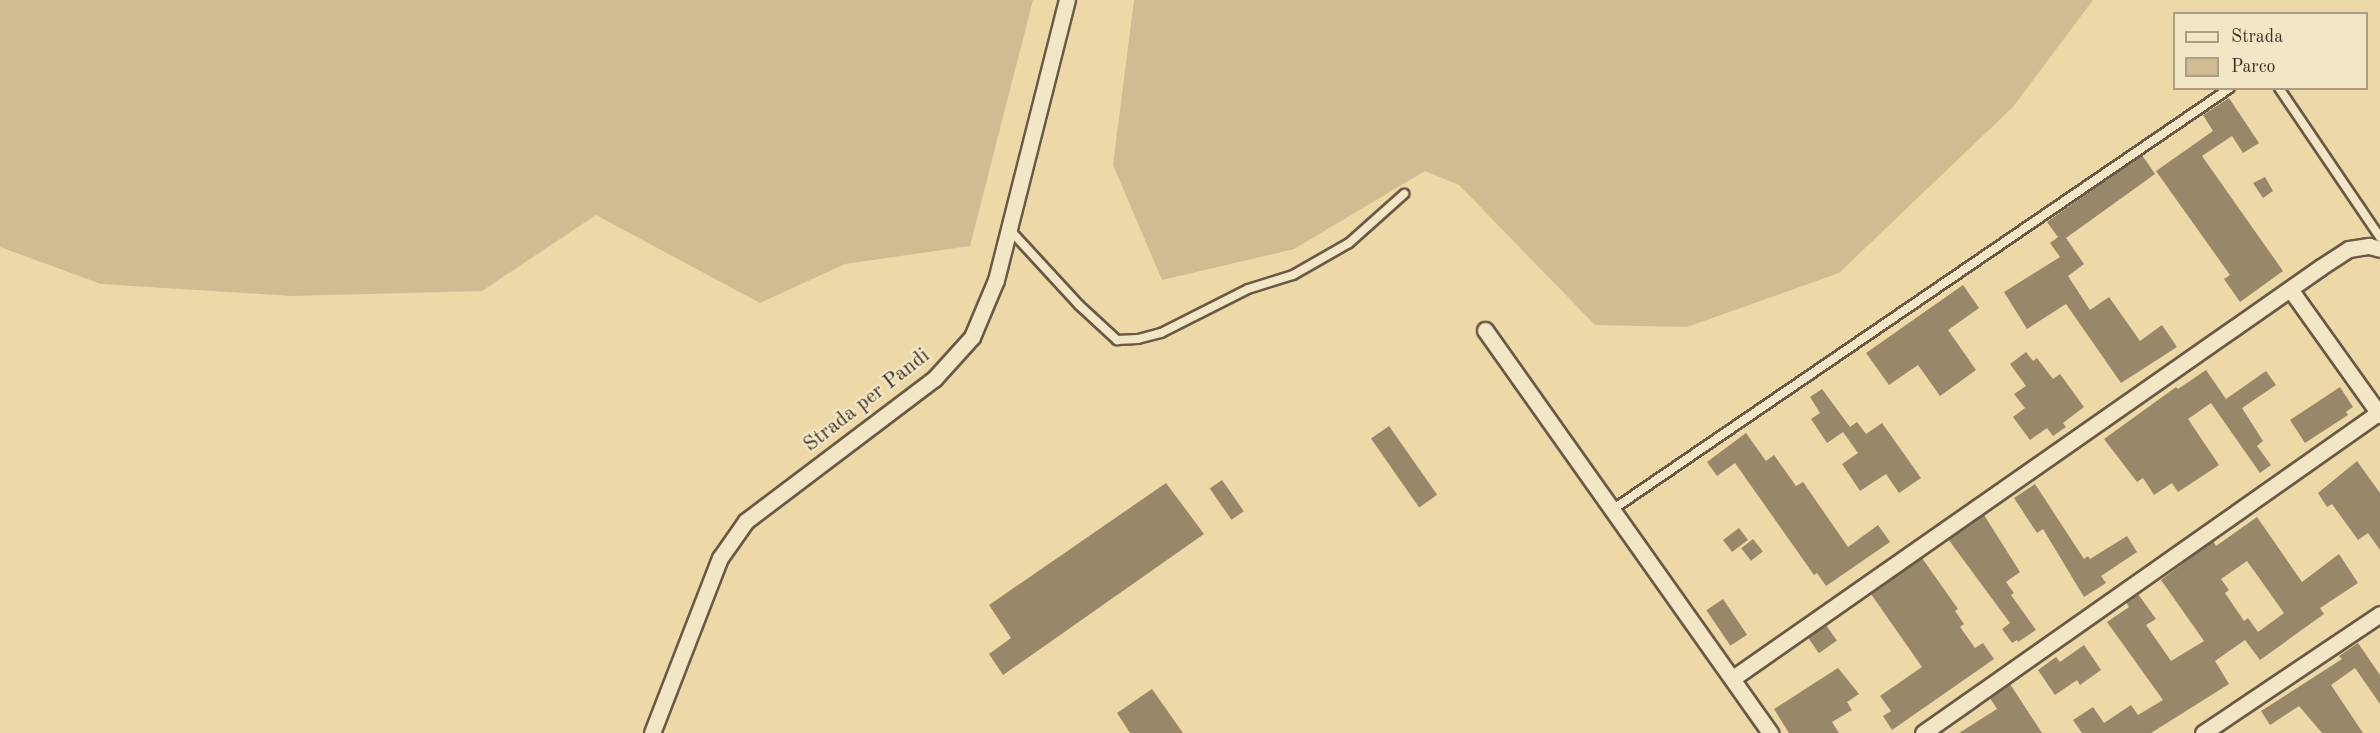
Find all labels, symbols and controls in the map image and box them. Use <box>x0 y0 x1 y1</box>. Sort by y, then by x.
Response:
legend <box>2173 12 2368 90</box>
text: Strada <box>2231 28 2283 46</box>
text: Parco <box>2231 58 2276 76</box>
street label: Strada per Pandi <box>799 344 935 458</box>

